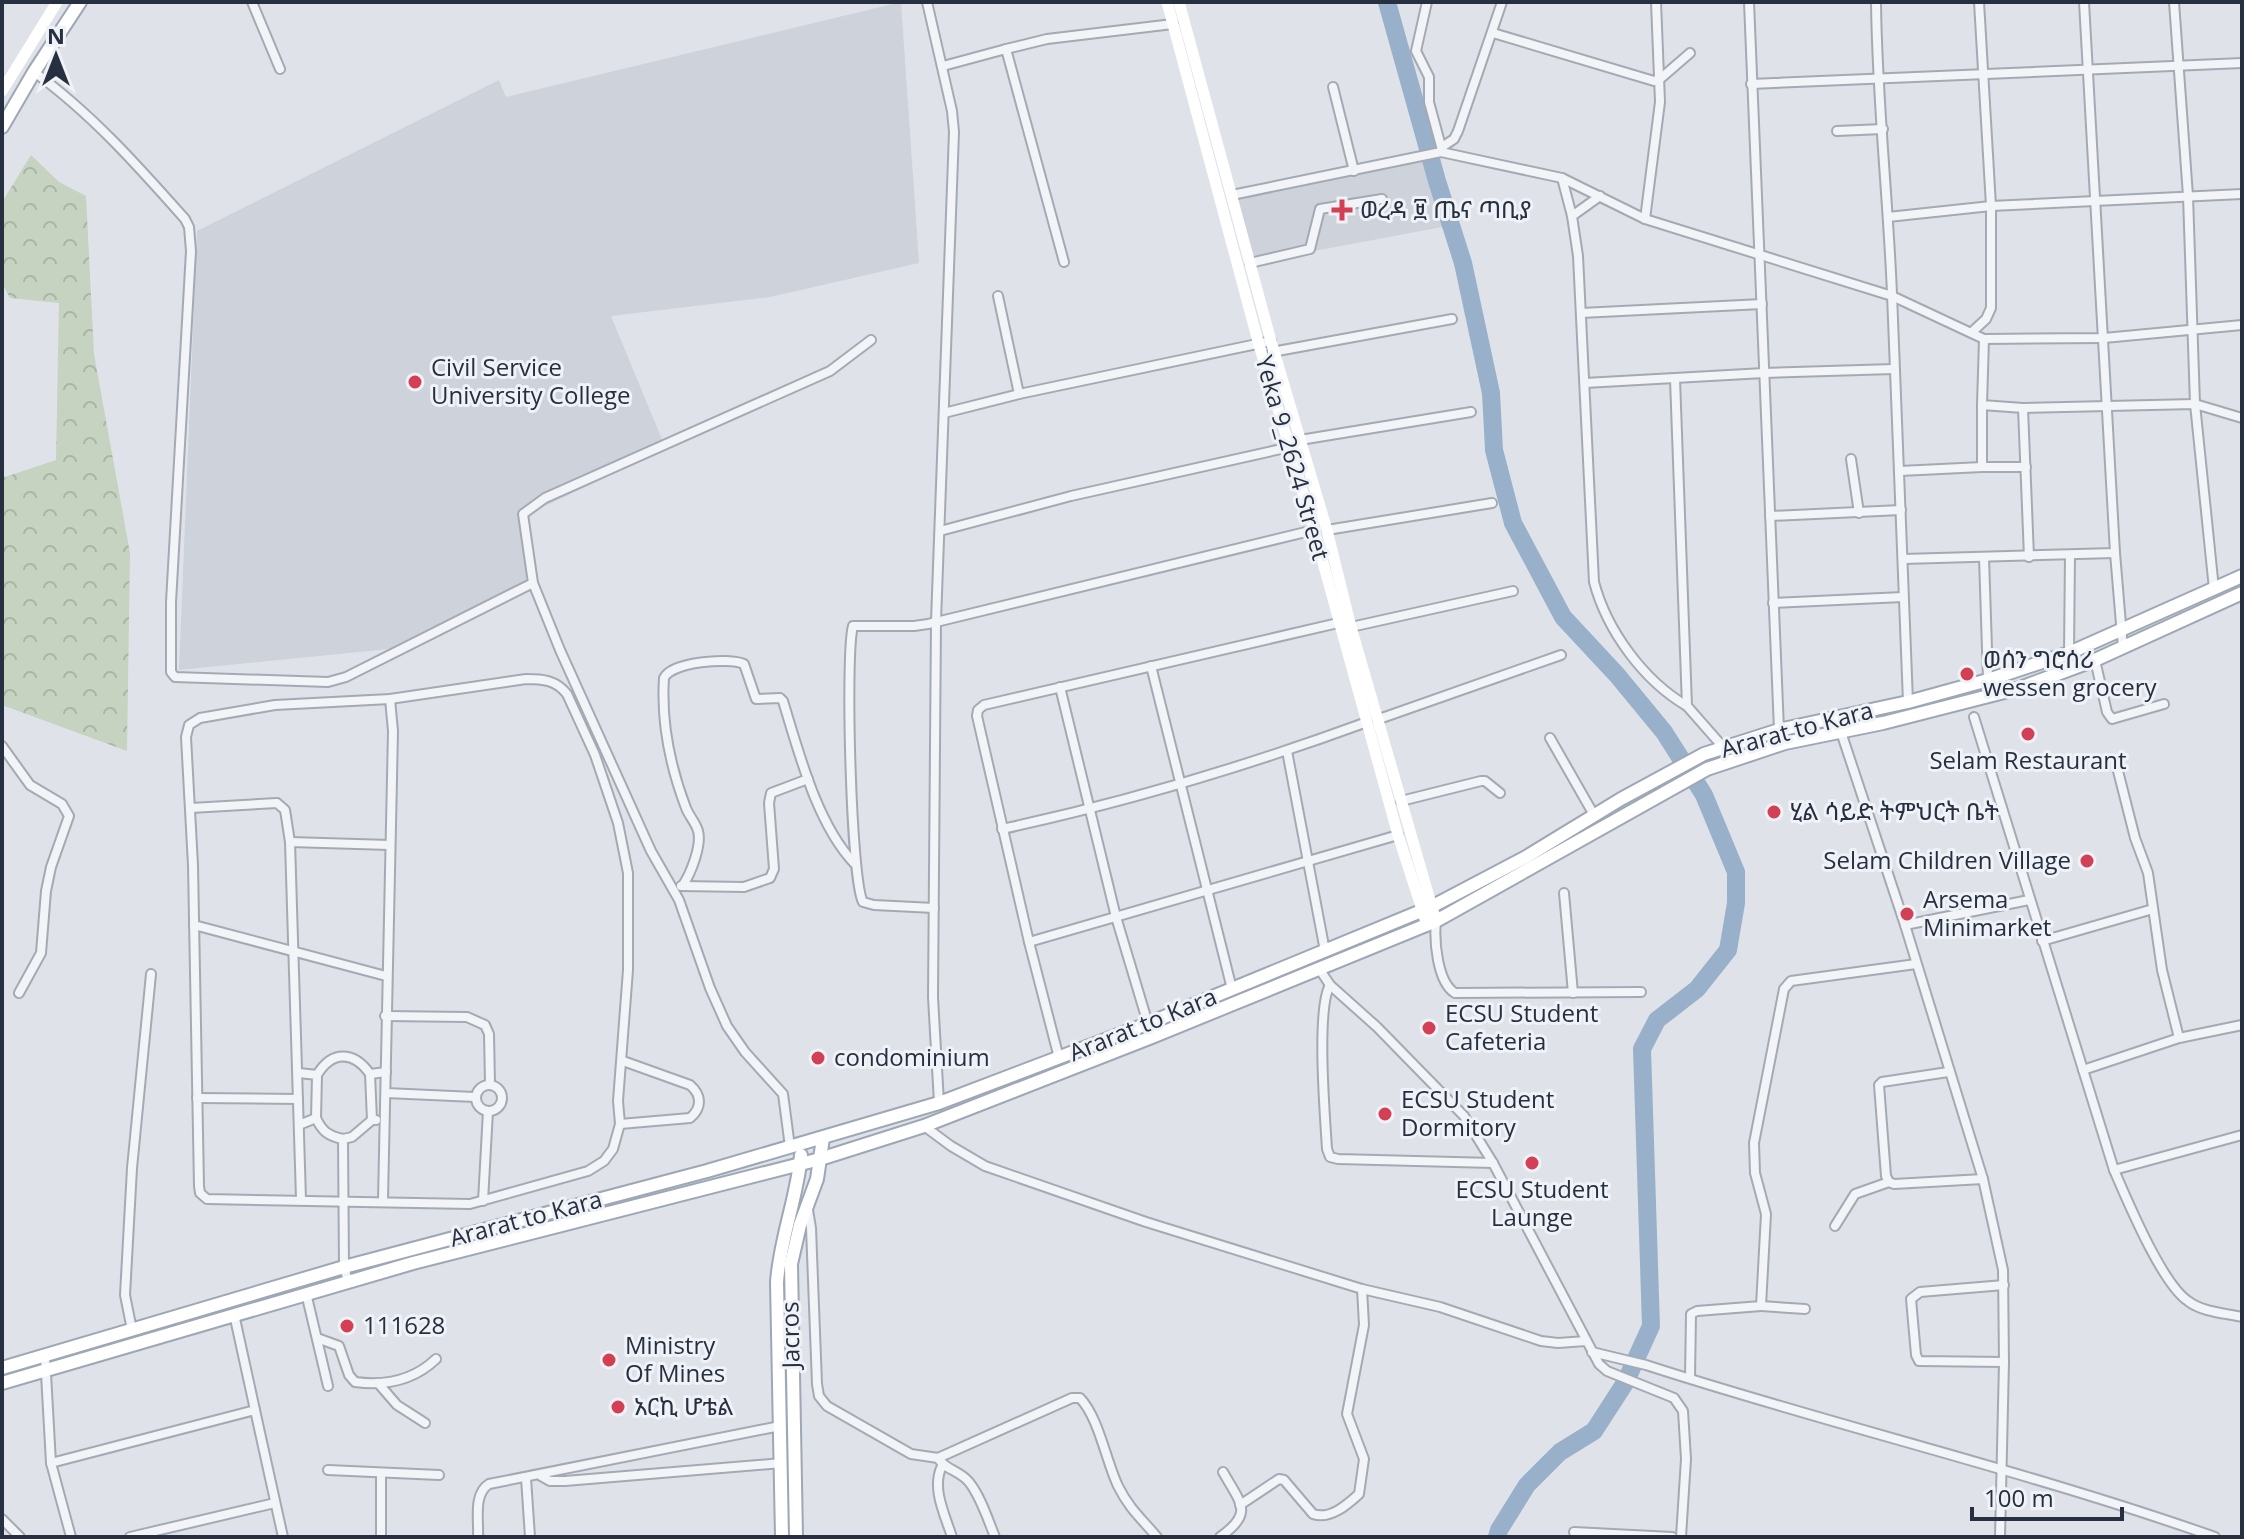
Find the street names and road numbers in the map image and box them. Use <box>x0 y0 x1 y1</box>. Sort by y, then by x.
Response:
street label: Yeka 9_2624 Street <box>1248 351 1338 564</box>
street label: Ararat to Kara <box>1717 692 1877 765</box>
street label: Ararat to Kara <box>1064 979 1221 1068</box>
street label: Ararat to Kara <box>446 1181 606 1254</box>
street label: Jacros <box>772 1301 807 1371</box>

